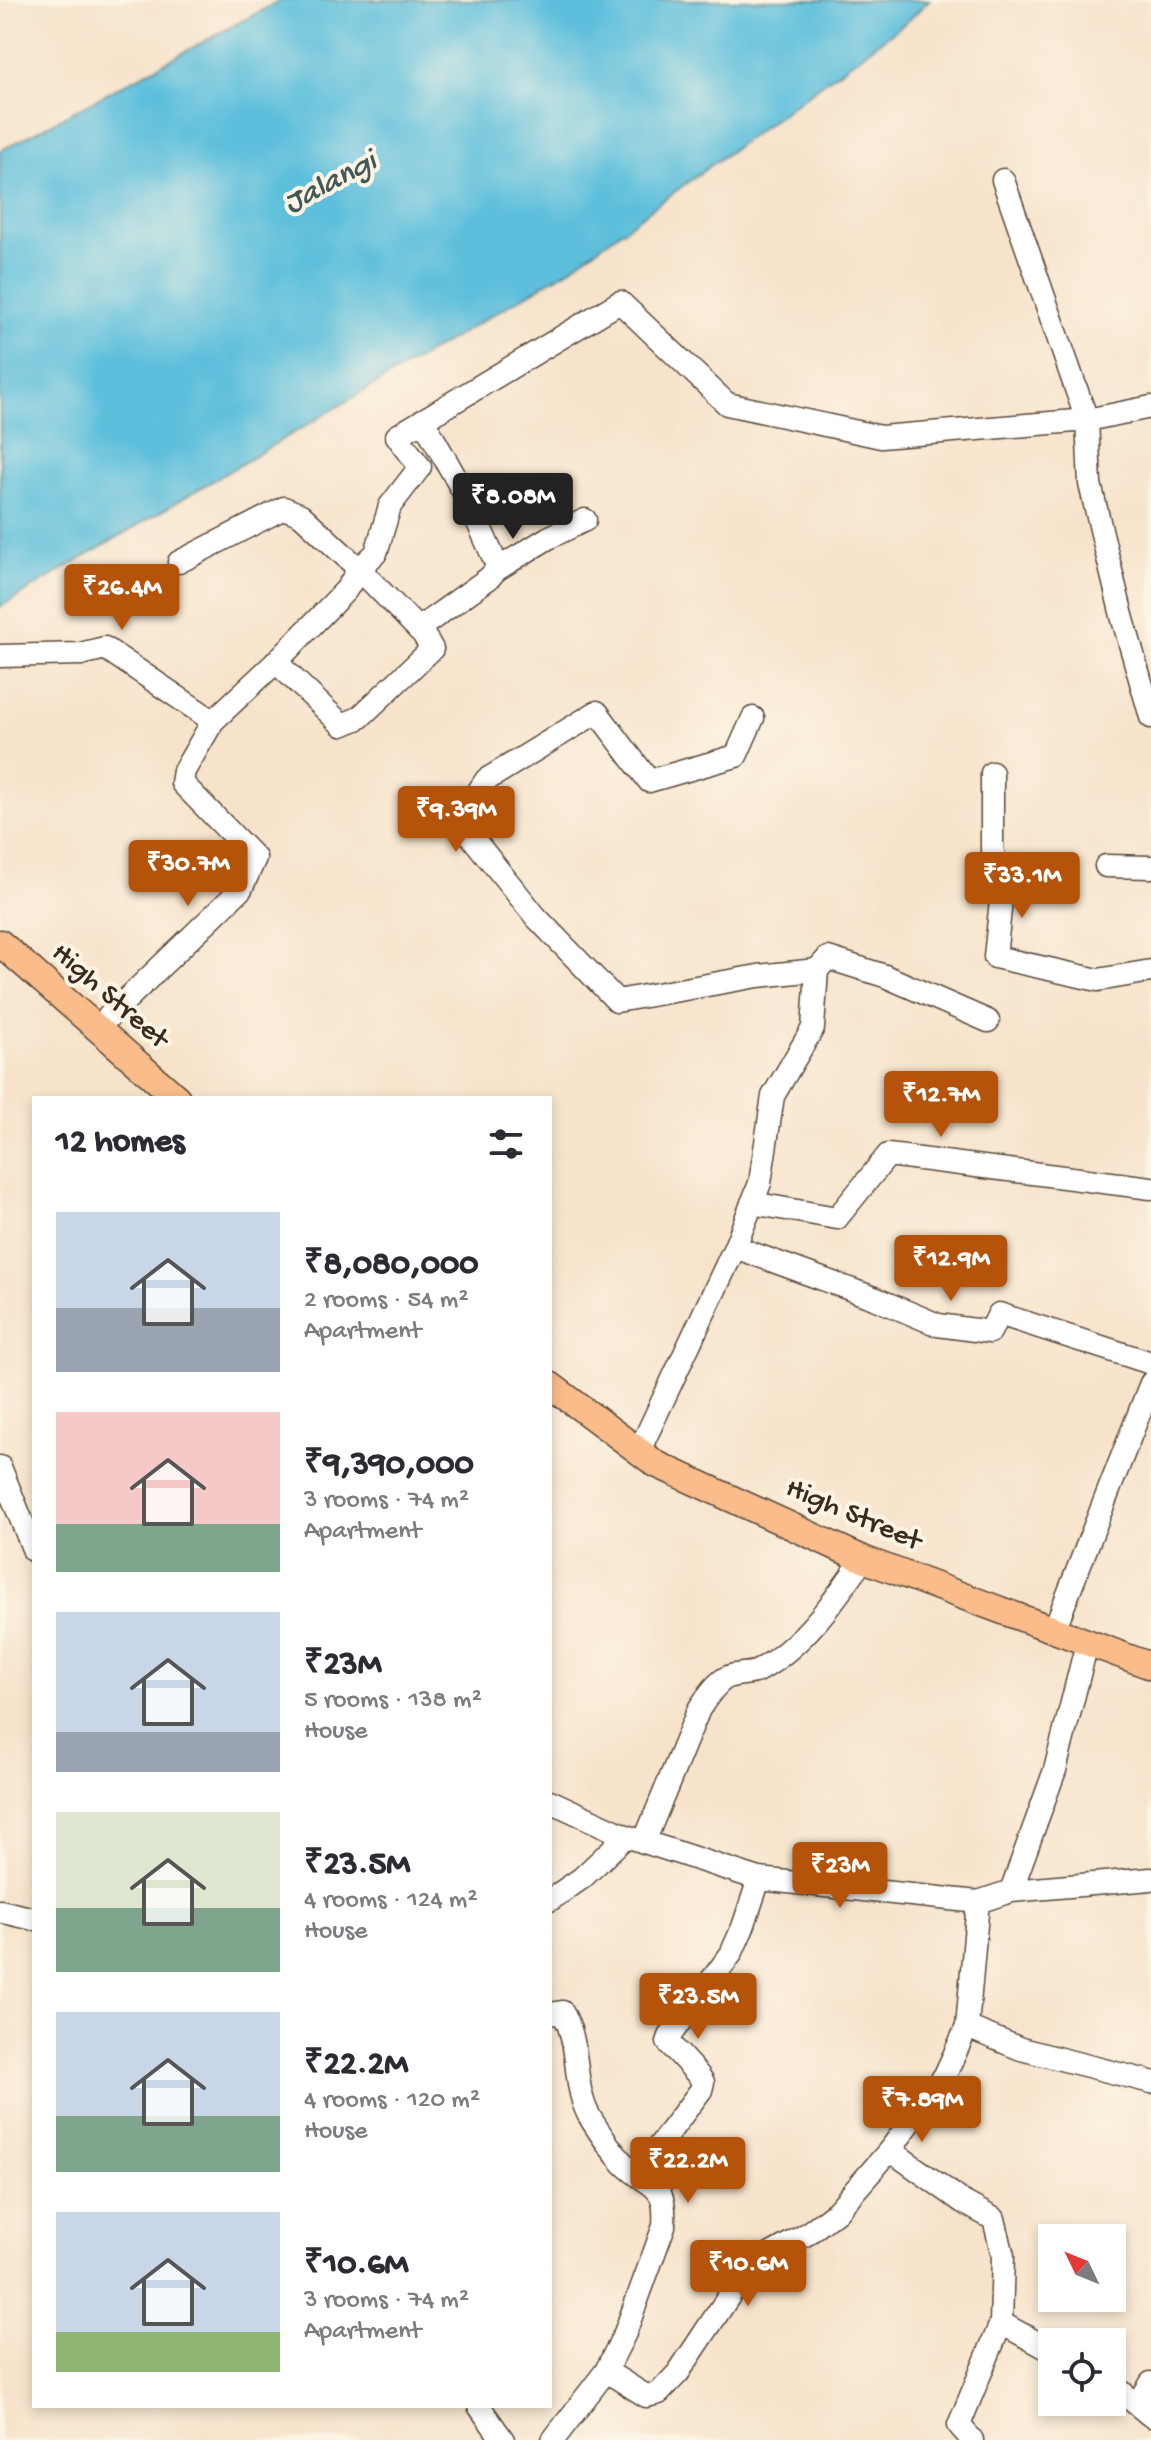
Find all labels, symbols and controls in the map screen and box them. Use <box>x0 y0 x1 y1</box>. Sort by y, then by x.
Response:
water label: Jalangi <box>278 142 387 224</box>
pin: ₹8.08M <box>448 473 578 541</box>
text: ₹8.08M <box>471 483 555 514</box>
pin: ₹26.4M <box>57 564 187 632</box>
text: ₹26.4M <box>82 574 162 605</box>
pin: ₹9.39M <box>391 786 521 854</box>
text: ₹9.39M <box>416 796 496 827</box>
pin: ₹30.7M <box>123 840 253 908</box>
text: ₹30.7M <box>147 850 229 881</box>
pin: ₹33.1M <box>957 852 1087 920</box>
text: ₹33.1M <box>983 862 1061 893</box>
street label: High Street <box>43 937 177 1059</box>
pin: ₹12.7M <box>876 1071 1006 1139</box>
text: ₹12.7M <box>902 1081 980 1112</box>
icon: filters <box>484 1122 528 1166</box>
text: 12 homes <box>56 1124 185 1164</box>
pin: ₹12.9M <box>886 1235 1016 1303</box>
icon: home <box>120 1244 216 1340</box>
text: ₹12.9M <box>912 1245 990 1276</box>
text: ₹8,080,000 <box>304 1246 479 1286</box>
text: 2 rooms · 54 m² <box>304 1286 469 1317</box>
text: Apartment <box>304 1317 421 1348</box>
icon: home <box>120 1444 216 1540</box>
text: ₹9,390,000 <box>304 1446 474 1486</box>
street label: High Street <box>780 1472 929 1561</box>
text: 3 rooms · 74 m² <box>304 1486 469 1517</box>
text: Apartment <box>304 1517 421 1548</box>
icon: home <box>120 1644 216 1740</box>
text: ₹23M <box>304 1646 381 1686</box>
text: 5 rooms · 138 m² <box>304 1686 482 1717</box>
text: House <box>304 1717 368 1748</box>
pin: ₹23M <box>793 1842 887 1910</box>
icon: home <box>120 1844 216 1940</box>
text: ₹23.5M <box>304 1846 410 1886</box>
text: ₹23M <box>810 1852 870 1883</box>
text: 4 rooms · 124 m² <box>304 1886 478 1917</box>
text: House <box>304 1917 368 1948</box>
pin: ₹23.5M <box>633 1973 763 2041</box>
text: ₹23.5M <box>658 1983 739 2014</box>
icon: home <box>120 2044 216 2140</box>
text: ₹22.2M <box>304 2046 408 2086</box>
pin: ₹7.89M <box>857 2076 987 2144</box>
text: 4 rooms · 120 m² <box>304 2086 480 2117</box>
text: ₹7.89M <box>881 2086 963 2117</box>
text: House <box>304 2117 368 2148</box>
pin: ₹22.2M <box>623 2137 753 2205</box>
text: ₹22.2M <box>648 2147 728 2178</box>
north arrow <box>1038 2224 1126 2312</box>
map controls <box>1038 2224 1126 2416</box>
pin: ₹10.6M <box>683 2240 813 2308</box>
icon: home <box>120 2244 216 2340</box>
text: ₹10.6M <box>304 2246 408 2286</box>
text: ₹10.6M <box>708 2250 788 2281</box>
text: 3 rooms · 74 m² <box>304 2286 469 2317</box>
text: Apartment <box>304 2317 421 2348</box>
button: locate <box>1038 2328 1126 2416</box>

